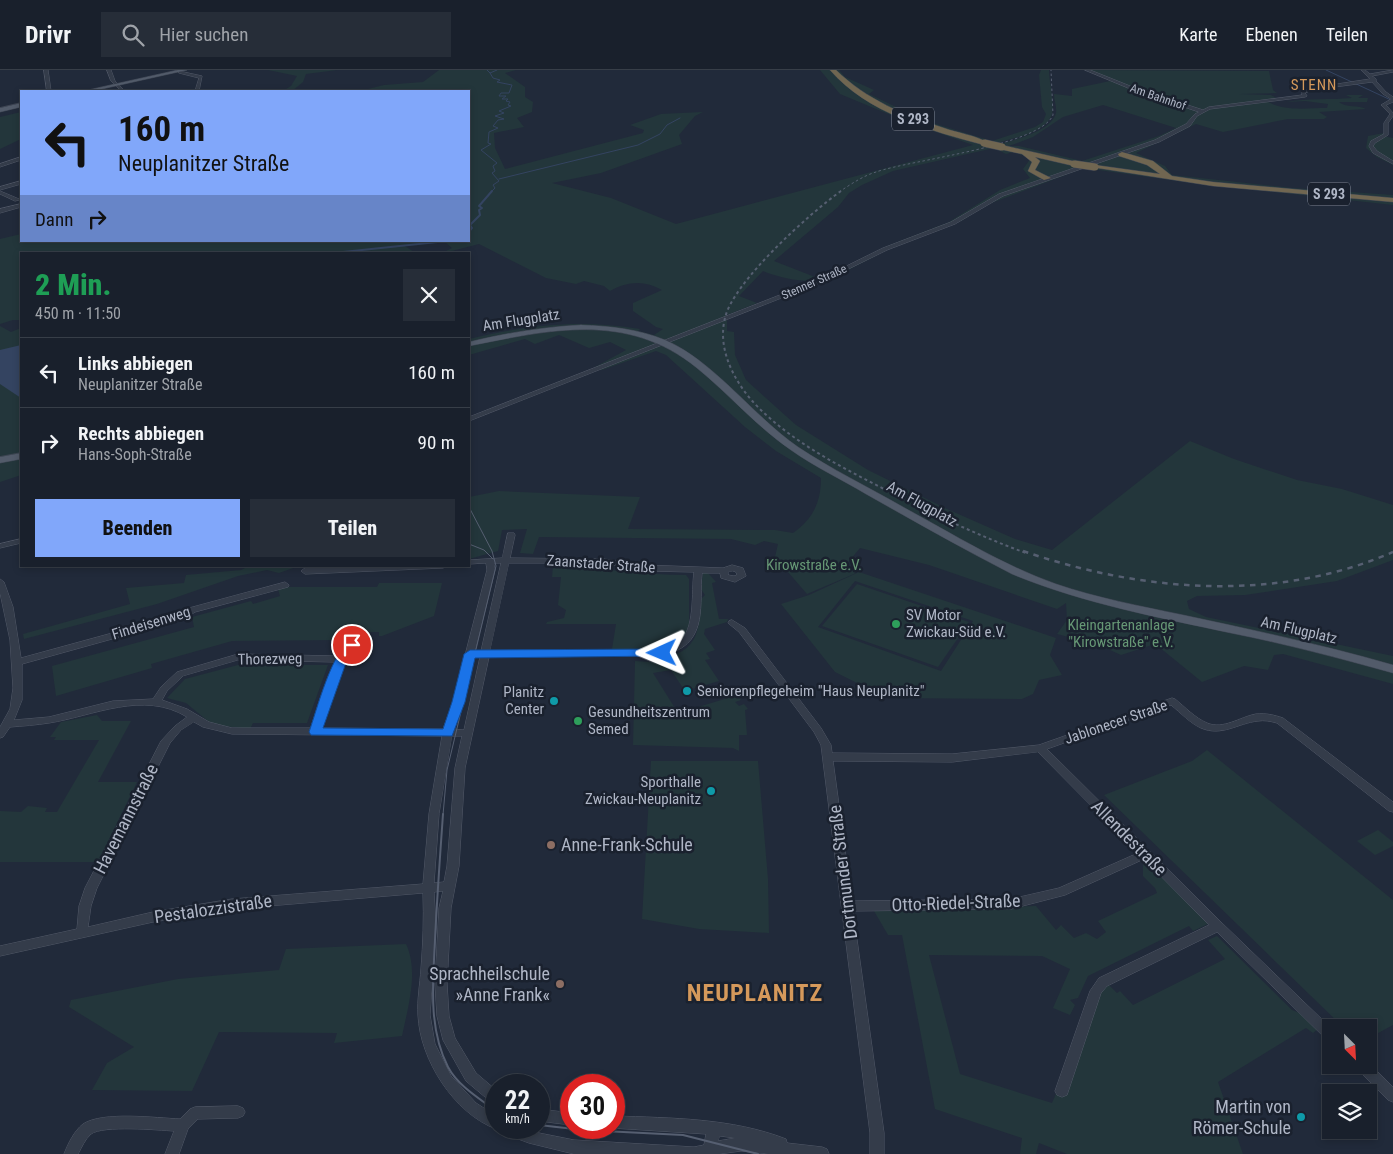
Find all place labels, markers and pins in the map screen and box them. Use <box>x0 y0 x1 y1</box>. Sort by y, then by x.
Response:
place label: SV Motor Zwickau-Süd e.V. <box>906 606 1006 641</box>
marker: SV Motor Zwickau-Süd e.V. <box>890 618 902 630</box>
pin <box>331 624 373 666</box>
place label: Seniorenpflegeheim "Haus Neuplanitz" <box>697 682 925 700</box>
place label: Planitz Center <box>503 683 544 718</box>
marker: Seniorenpflegeheim "Haus Neuplanitz" <box>681 685 693 697</box>
marker: Planitz Center <box>548 695 560 707</box>
place label: Gesundheitszentrum Semed <box>588 703 710 738</box>
marker: Gesundheitszentrum Semed <box>572 715 584 727</box>
place label: Sporthalle Zwickau-Neuplanitz <box>585 773 701 808</box>
marker: Sporthalle Zwickau-Neuplanitz <box>705 785 717 797</box>
place label: Anne-Frank-Schule <box>561 834 693 855</box>
marker: Anne-Frank-Schule <box>545 839 557 851</box>
place label: Sprachheilschule »Anne Frank« <box>429 963 550 1005</box>
marker: Sprachheilschule »Anne Frank« <box>554 978 566 990</box>
place label: Martin von Römer-Schule <box>1193 1096 1291 1138</box>
marker: Martin von Römer-Schule <box>1295 1111 1307 1123</box>

